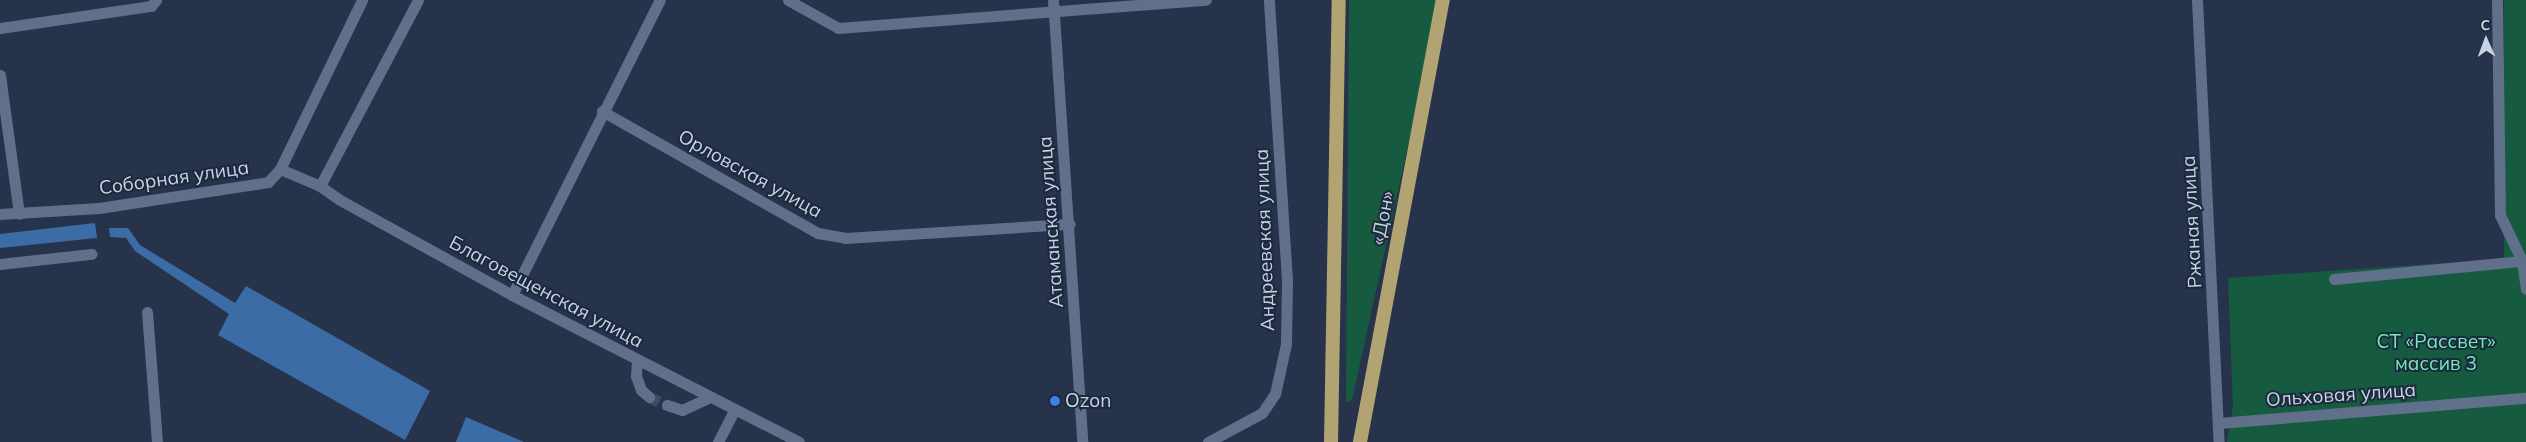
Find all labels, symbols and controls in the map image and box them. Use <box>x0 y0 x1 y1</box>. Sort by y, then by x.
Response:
north arrow <box>2461 15 2511 65</box>
text: С <box>2480 16 2491 34</box>
street label: Орловская улица <box>674 125 826 223</box>
street label: Атаманская улица <box>1034 136 1068 308</box>
street label: Андреевская улица <box>1250 149 1280 331</box>
street label: Ржаная улица <box>2177 155 2207 289</box>
street label: Соборная улица <box>98 156 250 200</box>
street label: «Дон» <box>1367 189 1399 247</box>
street label: Благовещенская улица <box>445 231 647 353</box>
park label: СТ «Рассвет» массив 3 <box>2377 331 2495 375</box>
street label: Ольховая улица <box>2265 378 2417 412</box>
place label: Ozon <box>1065 390 1111 412</box>
marker: Ozon <box>1049 395 1061 407</box>

